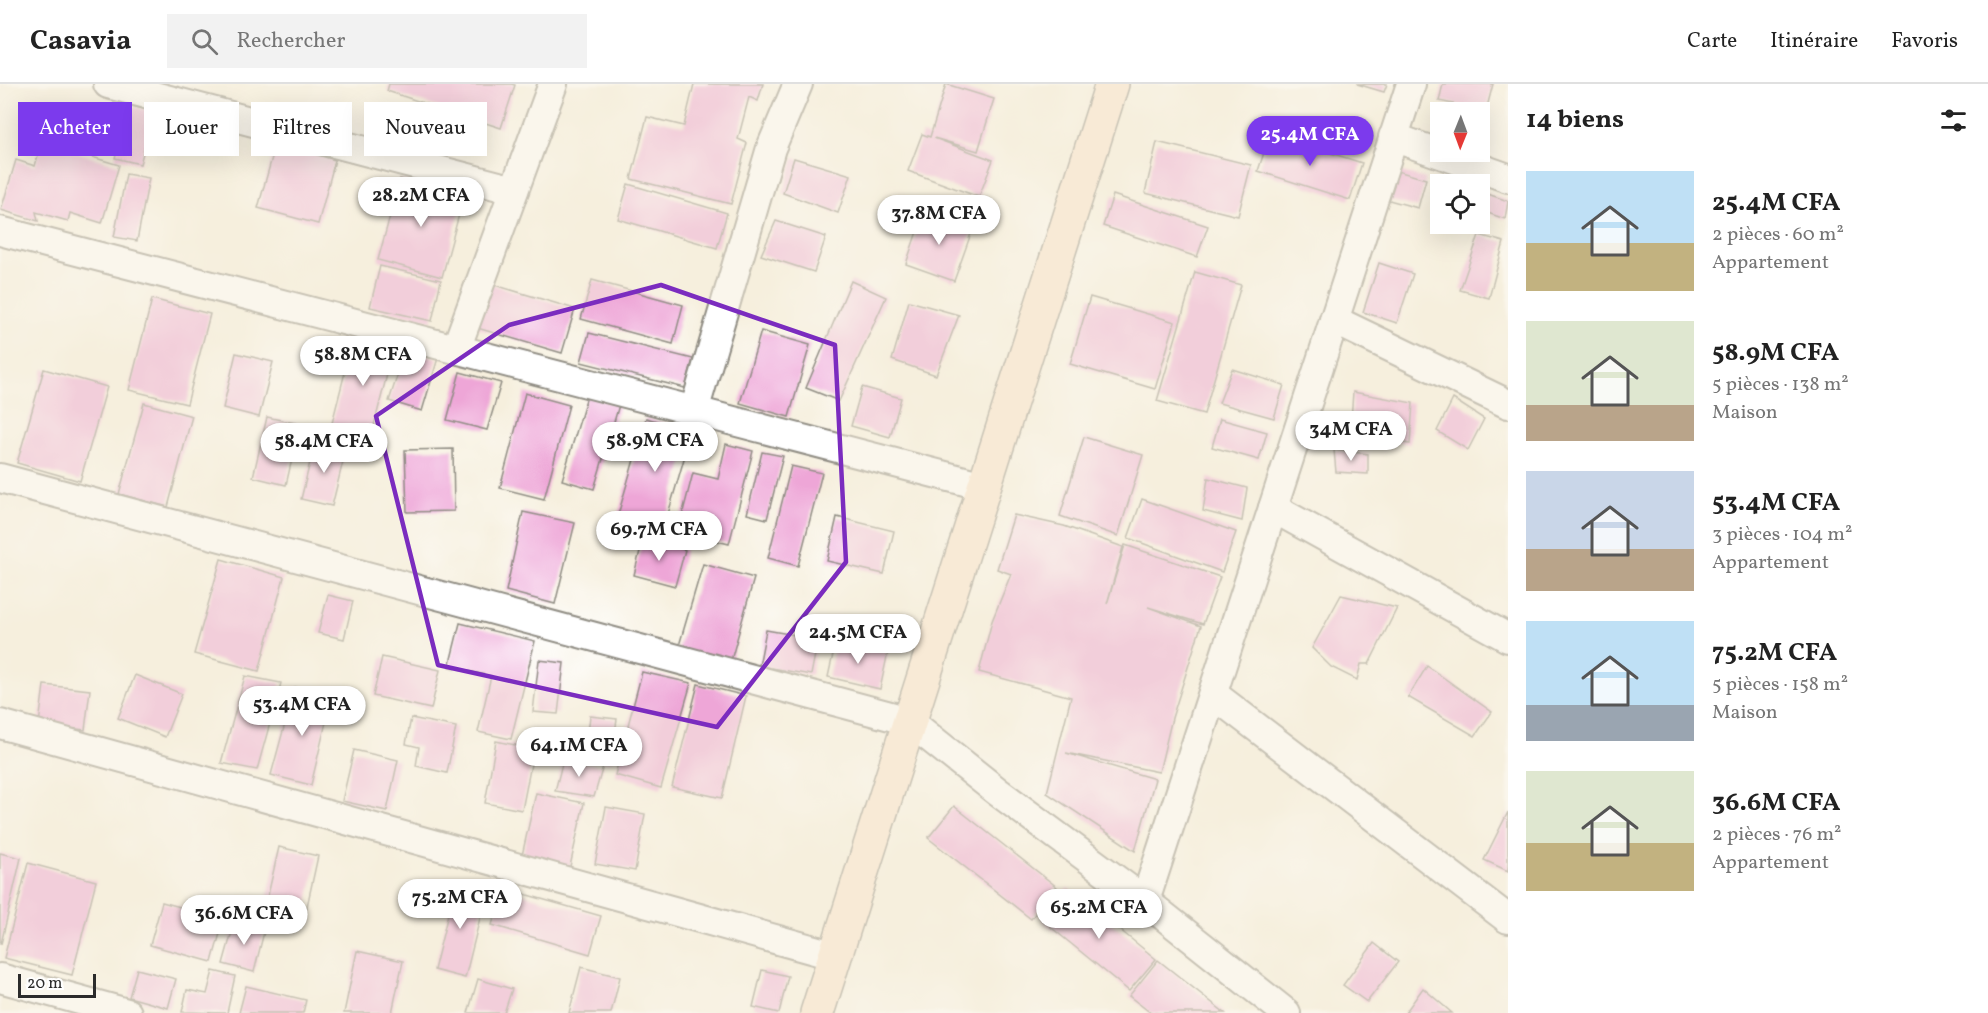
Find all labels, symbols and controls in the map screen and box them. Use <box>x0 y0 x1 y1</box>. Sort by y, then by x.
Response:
search box <box>167 14 587 68</box>
text: Casavia <box>30 22 131 61</box>
icon: search <box>188 25 221 58</box>
text: Rechercher <box>236 26 346 57</box>
text: Carte <box>1687 27 1737 56</box>
text: Itinéraire <box>1770 27 1858 56</box>
text: Favoris <box>1891 27 1958 56</box>
chip: Acheter <box>18 102 132 156</box>
chip: Louer <box>144 102 239 156</box>
chip: Filtres <box>251 102 352 156</box>
chip: Nouveau <box>364 102 487 156</box>
north arrow <box>1430 102 1490 162</box>
map controls <box>1430 102 1490 234</box>
text: 14 biens <box>1526 102 1624 138</box>
icon: filters <box>1937 104 1970 137</box>
pin: 25.4M CFA <box>1241 116 1379 167</box>
text: 25.4M CFA <box>1261 121 1359 149</box>
button: locate <box>1430 174 1490 234</box>
pin: 28.2M CFA <box>352 177 490 228</box>
text: 28.2M CFA <box>372 182 470 210</box>
text: 25.4M CFA <box>1712 185 1840 221</box>
pin: 37.8M CFA <box>870 195 1008 246</box>
icon: home <box>1574 195 1646 267</box>
text: 37.8M CFA <box>891 200 987 228</box>
text: 2 pièces · 60 m² <box>1712 221 1844 249</box>
text: Appartement <box>1712 249 1829 277</box>
text: 58.9M CFA <box>1712 335 1839 371</box>
pin: 58.8M CFA <box>294 336 432 387</box>
text: 58.8M CFA <box>314 341 412 369</box>
icon: home <box>1574 345 1646 417</box>
text: 5 pièces · 138 m² <box>1712 371 1849 399</box>
text: Maison <box>1712 399 1778 427</box>
pin: 34M CFA <box>1296 411 1406 462</box>
text: 34M CFA <box>1309 416 1393 444</box>
pin: 58.9M CFA <box>586 422 724 473</box>
pin: 58.4M CFA <box>255 423 393 474</box>
text: 58.9M CFA <box>606 427 704 455</box>
text: 58.4M CFA <box>274 428 374 456</box>
text: 53.4M CFA <box>1712 485 1840 521</box>
icon: home <box>1574 495 1646 567</box>
pin: 69.7M CFA <box>590 511 728 562</box>
text: 69.7M CFA <box>610 516 708 544</box>
text: 3 pièces · 104 m² <box>1712 521 1852 549</box>
text: Appartement <box>1712 549 1829 577</box>
pin: 24.5M CFA <box>789 614 927 665</box>
text: 24.5M CFA <box>809 619 907 647</box>
text: 75.2M CFA <box>1712 635 1837 671</box>
icon: home <box>1574 645 1646 717</box>
text: 5 pièces · 158 m² <box>1712 671 1848 699</box>
pin: 53.4M CFA <box>233 686 371 737</box>
text: 53.4M CFA <box>253 691 351 719</box>
text: Maison <box>1712 699 1778 727</box>
pin: 64.1M CFA <box>510 727 648 778</box>
text: 64.1M CFA <box>530 732 628 760</box>
text: 36.6M CFA <box>1712 785 1841 821</box>
icon: home <box>1574 795 1646 867</box>
text: 2 pièces · 76 m² <box>1712 821 1842 849</box>
text: Appartement <box>1712 849 1829 877</box>
pin: 75.2M CFA <box>391 879 529 930</box>
text: 75.2M CFA <box>412 884 508 912</box>
pin: 65.2M CFA <box>1030 889 1168 940</box>
text: 65.2M CFA <box>1050 894 1148 922</box>
pin: 36.6M CFA <box>175 895 313 946</box>
text: 36.6M CFA <box>195 900 293 928</box>
scale bar <box>18 971 96 998</box>
text: 20 m <box>27 973 62 995</box>

